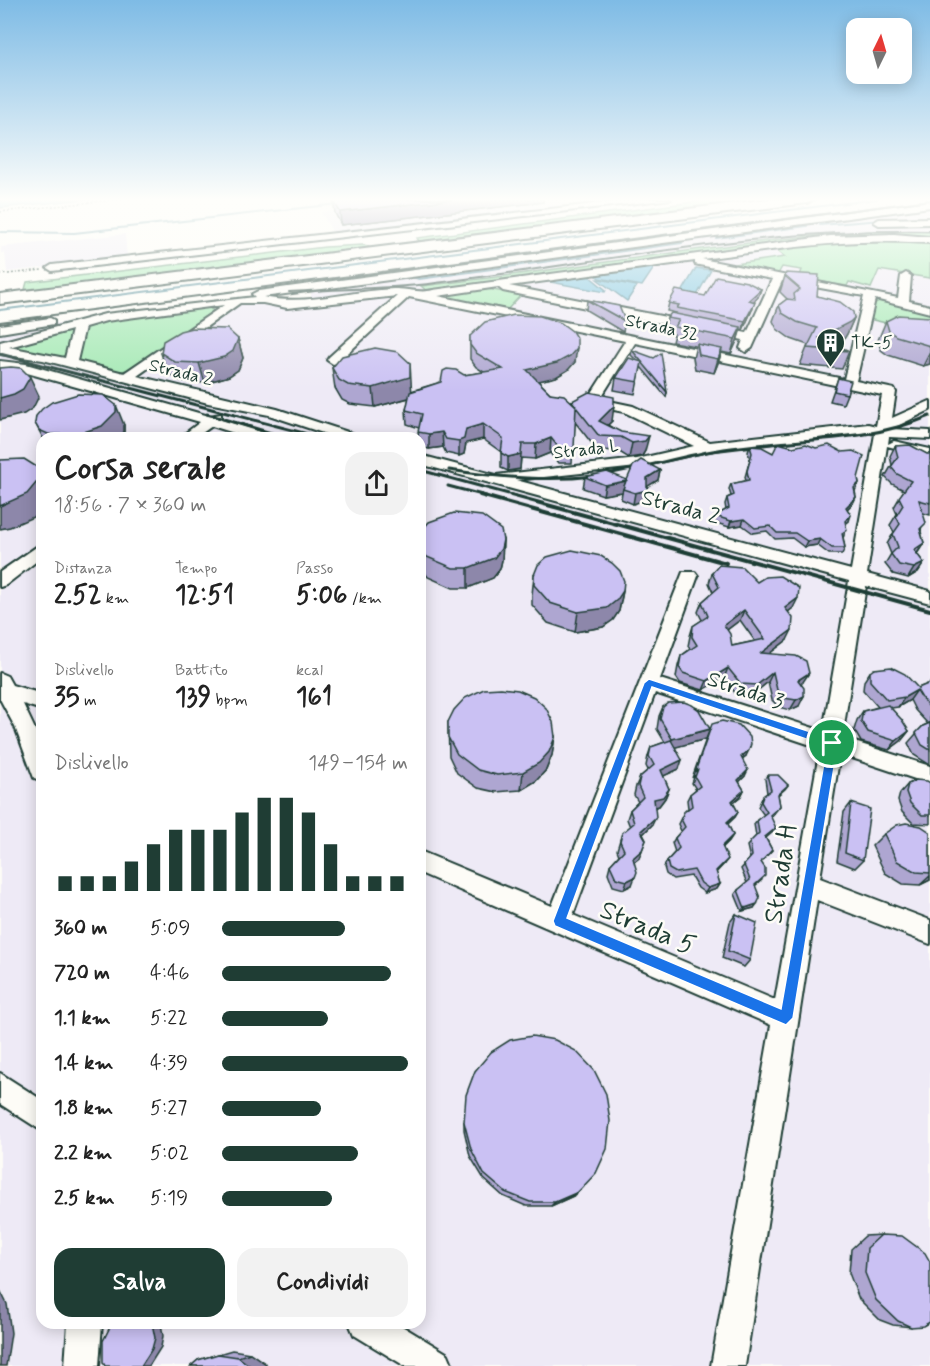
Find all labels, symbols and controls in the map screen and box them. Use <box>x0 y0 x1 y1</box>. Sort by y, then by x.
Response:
north arrow <box>846 18 912 84</box>
map controls <box>846 18 912 84</box>
street label: Strada 32 <box>623 309 700 347</box>
building icon: TK-5 <box>814 326 846 368</box>
place label: TK-5 <box>851 331 893 355</box>
street label: Strada 2 <box>146 353 215 393</box>
street label: Strada L <box>552 435 620 465</box>
text: Corsa serale <box>54 447 226 491</box>
button: share <box>345 452 408 515</box>
street label: Strada 2 <box>638 484 723 532</box>
text: 18:56 · 7 × 360 m <box>54 492 206 519</box>
text: Distanza <box>54 558 112 579</box>
text: Tempo <box>175 558 217 579</box>
text: Passo <box>296 558 333 579</box>
text: 2.52 <box>54 579 101 613</box>
text: 12:51 <box>175 579 234 613</box>
text: 5:06 <box>296 579 347 613</box>
text: km <box>101 588 129 609</box>
text: /km <box>347 588 382 609</box>
text: Dislivello <box>54 660 114 681</box>
text: Battito <box>175 660 228 681</box>
text: kcal <box>296 660 323 681</box>
street label: Strada 3 <box>704 665 787 716</box>
text: 35 <box>54 681 80 715</box>
text: 139 <box>175 681 211 715</box>
text: 161 <box>296 681 332 715</box>
text: m <box>80 690 97 711</box>
text: bpm <box>211 690 248 711</box>
pin <box>806 717 857 768</box>
icon: arrive <box>815 726 848 759</box>
text: Dislivello <box>54 750 129 777</box>
text: 149–154 m <box>308 750 408 777</box>
street label: Strada H <box>756 822 807 926</box>
street label: Strada 5 <box>594 893 701 964</box>
text: 360 m <box>54 915 107 942</box>
text: 5:09 <box>150 915 190 942</box>
text: 720 m <box>54 960 110 987</box>
text: 4:46 <box>150 960 190 987</box>
text: 1.1 km <box>54 1005 111 1032</box>
text: 5:22 <box>150 1005 188 1032</box>
text: 1.4 km <box>54 1050 113 1077</box>
text: 4:39 <box>150 1050 188 1077</box>
text: 1.8 km <box>54 1095 113 1122</box>
text: 5:27 <box>150 1095 187 1122</box>
text: 2.2 km <box>54 1140 112 1167</box>
text: 5:02 <box>150 1140 189 1167</box>
text: 2.5 km <box>54 1185 115 1212</box>
text: 5:19 <box>150 1185 188 1212</box>
button: Salva <box>54 1248 225 1317</box>
button: Condividi <box>237 1248 408 1317</box>

